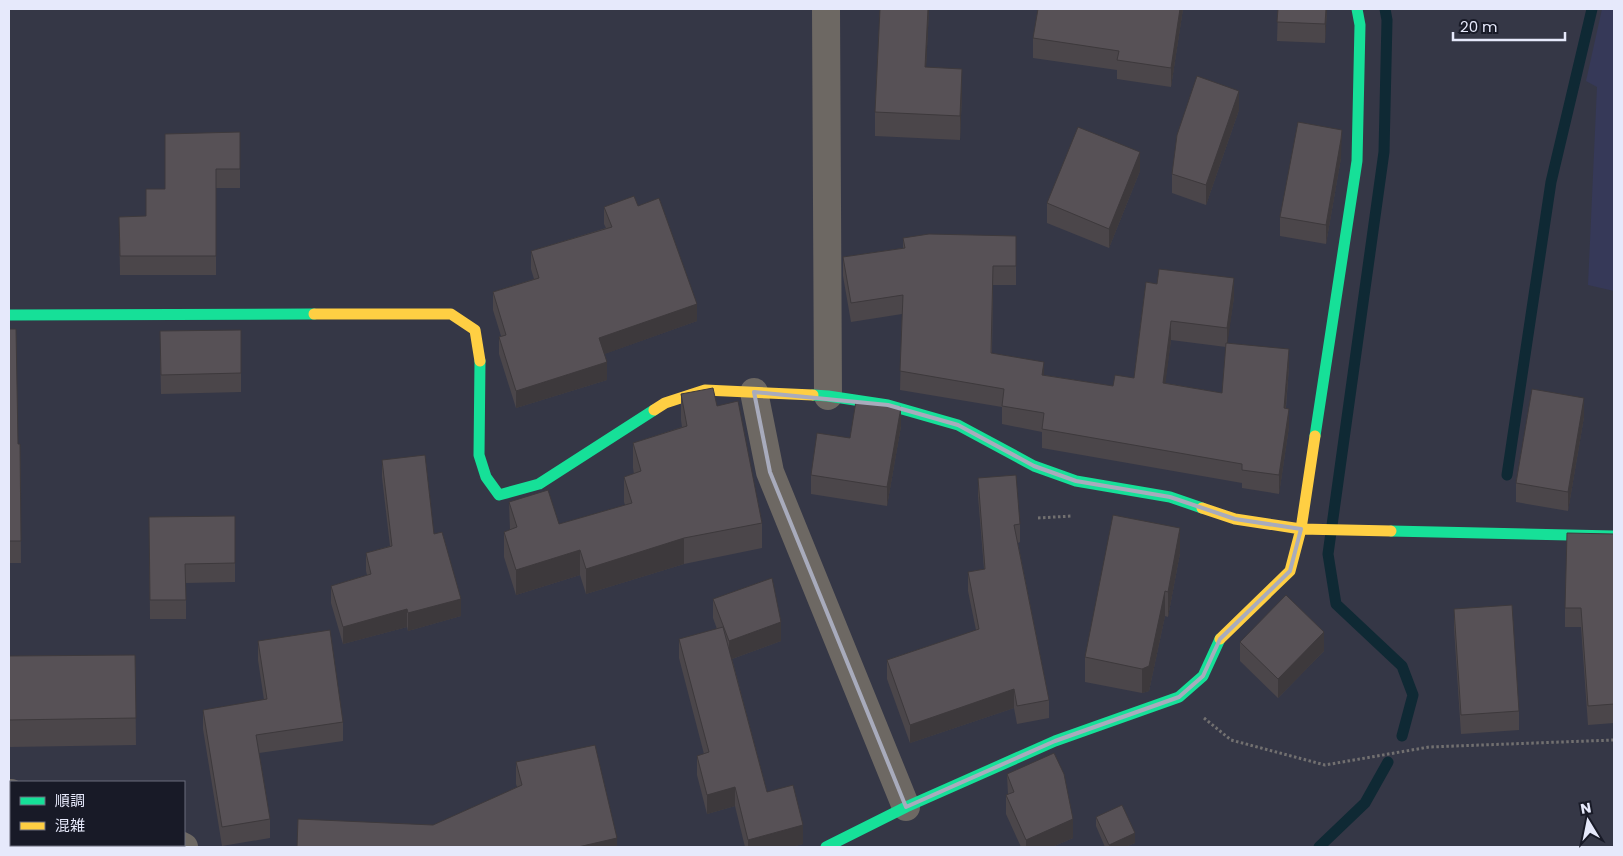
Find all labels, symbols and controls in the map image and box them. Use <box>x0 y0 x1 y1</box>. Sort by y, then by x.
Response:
scale bar <box>1453 10 1566 42</box>
text: 20 m <box>1460 16 1498 37</box>
legend <box>10 781 185 846</box>
text: 順調 <box>55 790 85 811</box>
north arrow <box>1563 796 1613 846</box>
text: N <box>1579 797 1593 819</box>
text: 混雑 <box>55 815 85 836</box>

